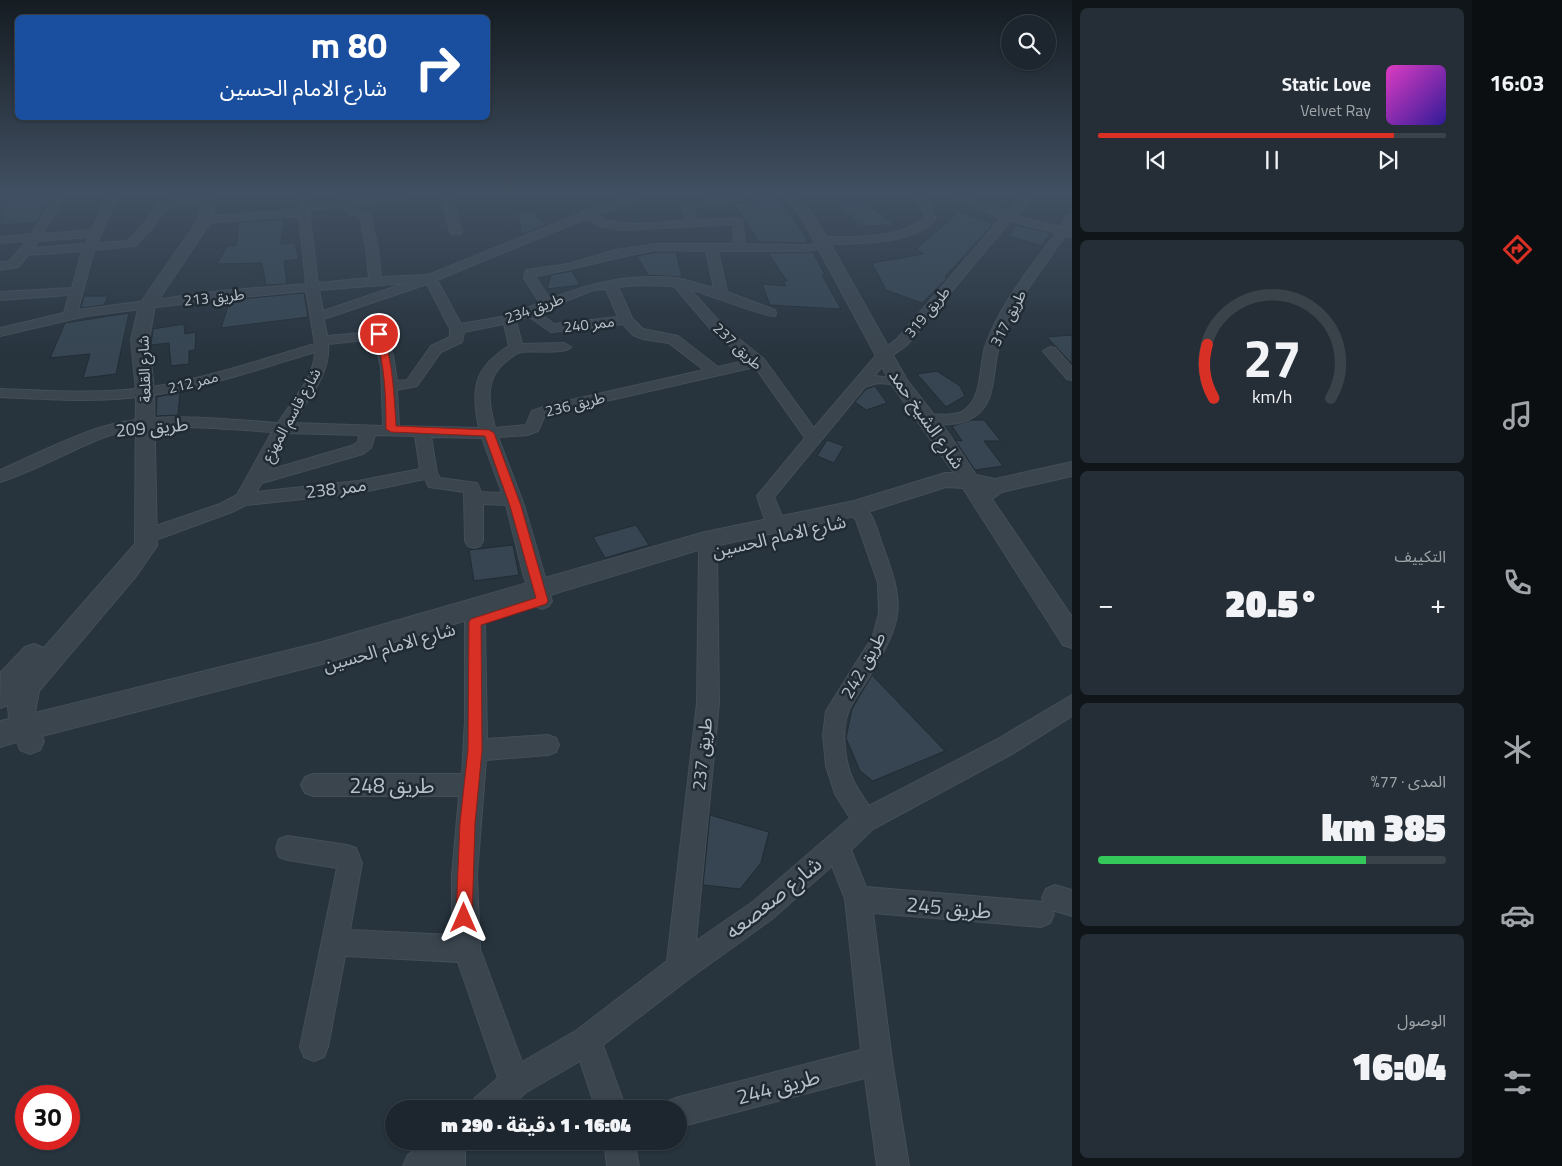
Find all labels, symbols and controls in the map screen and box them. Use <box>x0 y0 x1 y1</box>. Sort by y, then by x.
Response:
map controls <box>1001 15 1056 70</box>
button: search <box>1001 15 1056 70</box>
text: 80 m <box>311 18 387 72</box>
icon: right <box>405 35 470 100</box>
text: 16:03 <box>1490 66 1544 100</box>
text: Static Love <box>1282 69 1371 98</box>
text: شارع الامام الحسين <box>220 71 387 105</box>
text: Velvet Ray <box>1300 98 1371 122</box>
icon: previous <box>1142 146 1170 174</box>
icon: pause <box>1258 146 1286 174</box>
icon: next <box>1374 146 1402 174</box>
icon: directions <box>1500 232 1535 267</box>
street label: طريق 319 <box>899 281 955 343</box>
street label: طريق 213 <box>183 282 245 312</box>
street label: طريق 317 <box>984 286 1032 350</box>
street label: طريق 234 <box>502 287 566 329</box>
street label: ممر 240 <box>562 309 616 339</box>
pin <box>358 313 400 355</box>
street label: طريق 237 <box>708 317 768 375</box>
text: 27 <box>1243 318 1301 397</box>
icon: arrive <box>365 320 393 348</box>
street label: شارع القلعة <box>131 335 158 403</box>
street label: شارع قاسم المهزع <box>256 364 327 467</box>
street label: شارع الشيخ حمد <box>882 364 971 475</box>
street label: ممر 212 <box>165 365 221 399</box>
text: km/h <box>1252 383 1292 410</box>
street label: طريق 236 <box>543 385 607 423</box>
icon: music <box>1500 398 1535 433</box>
street label: طريق 209 <box>115 410 189 444</box>
street label: ممر 238 <box>304 471 368 505</box>
street label: شارع الامام الحسين <box>709 507 849 566</box>
text: التكييف <box>1394 544 1446 568</box>
icon: phone <box>1500 565 1535 600</box>
text: 20.5° <box>1225 574 1319 632</box>
text: − <box>1098 582 1114 625</box>
text: + <box>1430 582 1446 625</box>
street label: شارع الامام الحسين <box>320 615 459 680</box>
street label: طريق 242 <box>834 627 892 703</box>
street label: طريق 237 <box>685 716 719 792</box>
icon: climate <box>1500 732 1535 767</box>
street label: طريق 248 <box>349 769 435 801</box>
text: المدى · 77% <box>1371 769 1446 793</box>
text: 385 km <box>1321 798 1446 856</box>
street label: شارع صعصعه <box>718 848 828 946</box>
street label: طريق 245 <box>905 887 993 927</box>
position arrow <box>437 891 489 943</box>
icon: car <box>1500 898 1535 933</box>
text: الوصول <box>1397 1008 1446 1032</box>
text: 16:04 <box>1351 1037 1446 1095</box>
street label: طريق 244 <box>733 1060 823 1112</box>
icon: filters <box>1500 1065 1535 1100</box>
speed limit sign: 30 <box>15 1085 80 1150</box>
text: 16:04 · 1 دقيقة · 290 m <box>441 1110 631 1139</box>

